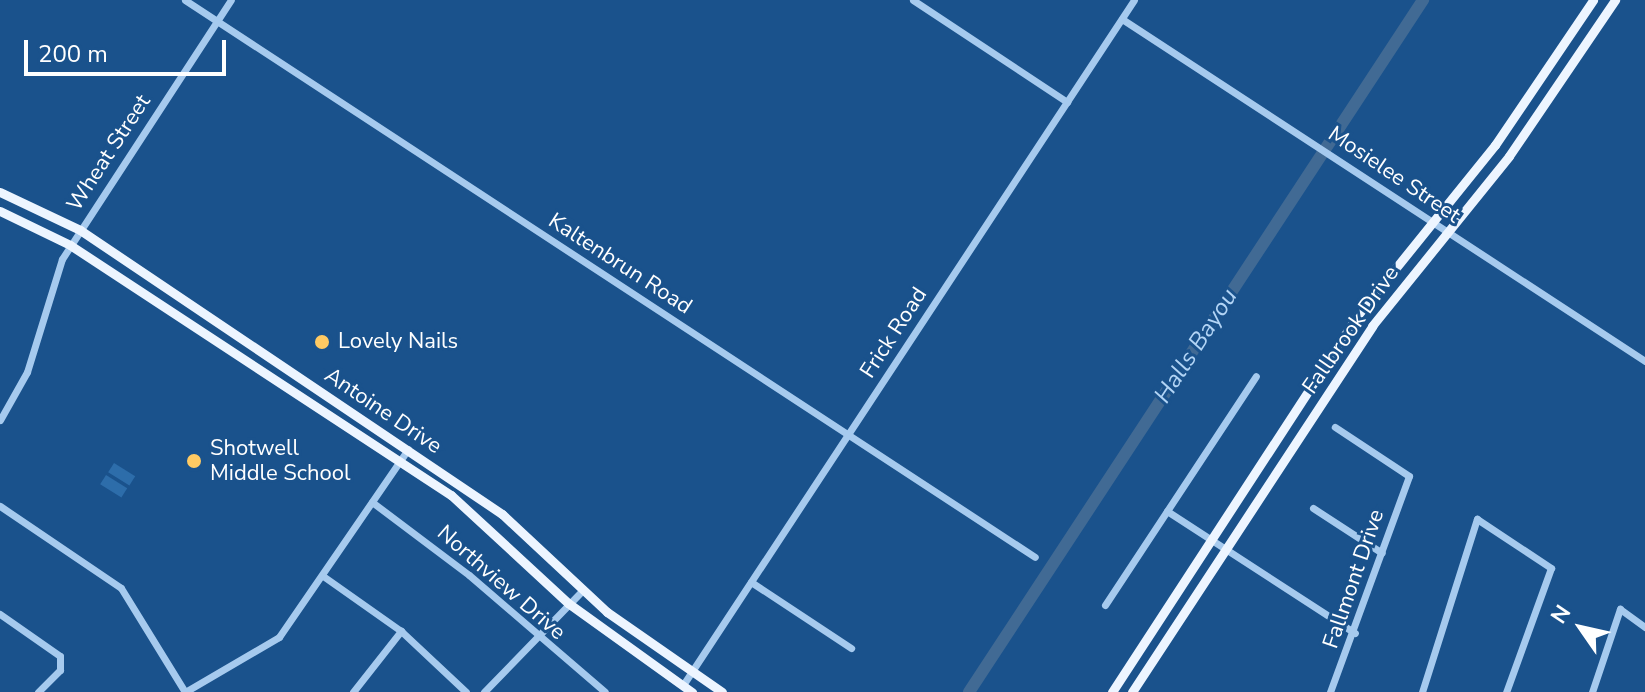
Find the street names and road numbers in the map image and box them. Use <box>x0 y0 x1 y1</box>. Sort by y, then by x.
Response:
street label: Wheat Street <box>62 90 156 216</box>
street label: Mosielee Street <box>1323 121 1465 229</box>
street label: Kaltenbrun Road <box>543 208 697 320</box>
street label: Fallbrook Drive <box>1297 261 1405 399</box>
street label: Frick Road <box>855 283 933 383</box>
street label: Antoine Drive <box>319 362 447 460</box>
street label: Fallmont Drive <box>1318 506 1390 652</box>
street label: Northview Drive <box>431 520 571 646</box>

